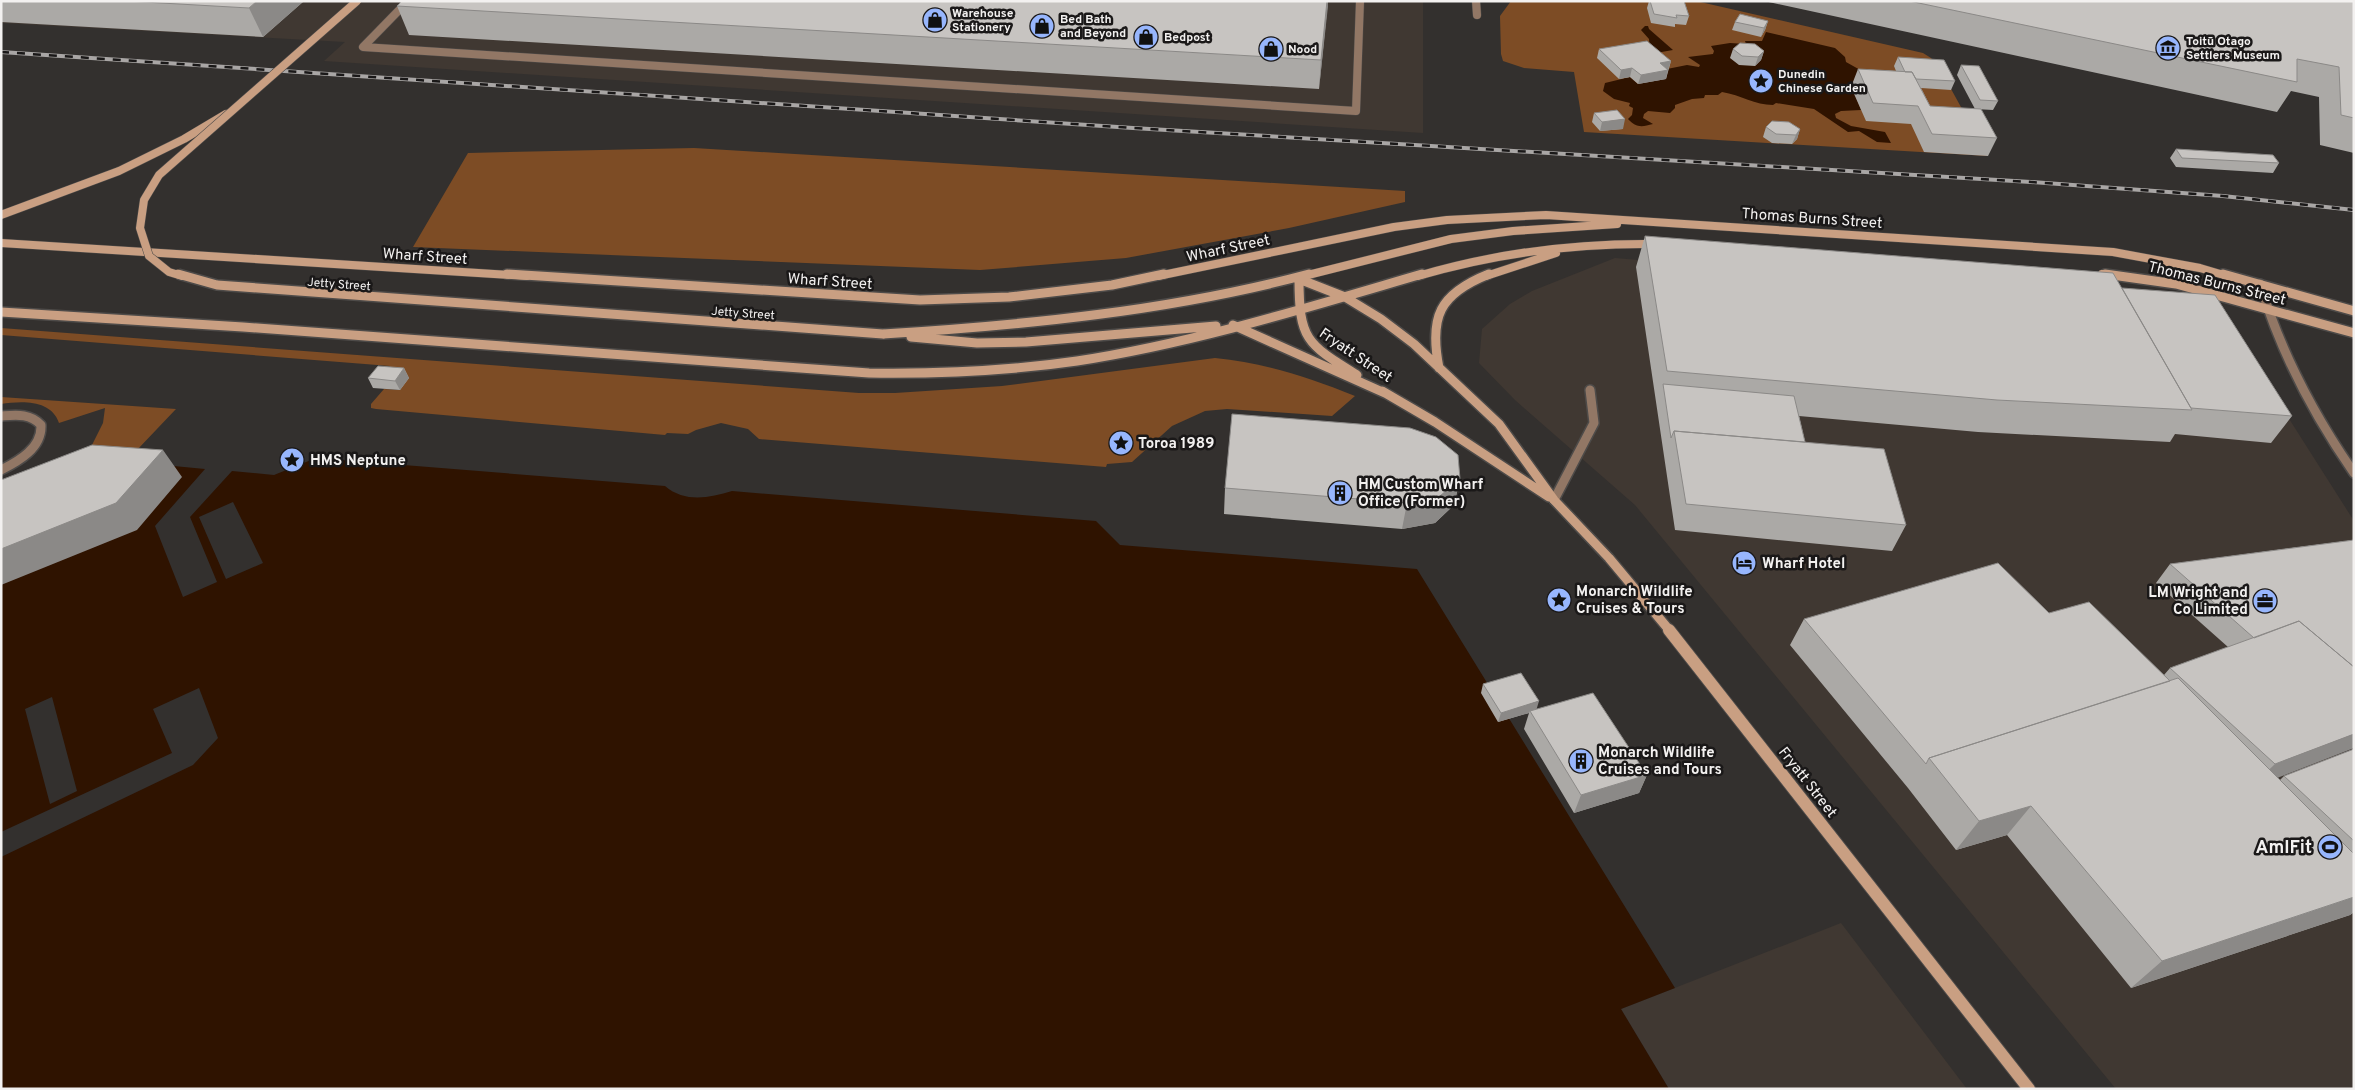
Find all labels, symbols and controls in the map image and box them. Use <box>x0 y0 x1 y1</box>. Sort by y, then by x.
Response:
place label: Warehouse Stationery <box>952 6 1014 36</box>
shop icon: Warehouse Stationery <box>922 7 948 33</box>
place label: Bed Bath and Beyond <box>1060 12 1126 42</box>
shop icon: Bed Bath and Beyond <box>1029 13 1055 39</box>
shop icon: Bedpost <box>1133 24 1159 50</box>
place label: Bedpost <box>1164 30 1211 46</box>
place label: Toitū Otago Settlers Museum <box>2186 34 2280 64</box>
museum icon: Toitū Otago Settlers Museum <box>2155 35 2181 61</box>
shop icon: Nood <box>1258 36 1284 62</box>
place label: Nood <box>1288 42 1317 58</box>
place label: Dunedin Chinese Garden <box>1778 67 1866 97</box>
place icon: Dunedin Chinese Garden <box>1748 68 1774 94</box>
street label: Thomas Burns Street <box>1741 205 1883 234</box>
street label: Wharf Street <box>1185 231 1272 268</box>
street label: Wharf Street <box>382 245 468 270</box>
street label: Thomas Burns Street <box>2146 258 2288 311</box>
street label: Wharf Street <box>787 270 873 295</box>
street label: Jetty Street <box>307 275 371 295</box>
street label: Jetty Street <box>711 304 775 324</box>
street label: Fryatt Street <box>1315 325 1396 388</box>
place icon: Toroa 1989 <box>1108 430 1134 456</box>
place label: Toroa 1989 <box>1138 435 1214 454</box>
place icon: HMS Neptune <box>279 447 305 473</box>
place label: HMS Neptune <box>310 452 406 471</box>
place label: HM Custom Wharf Office (Former) <box>1358 476 1484 512</box>
building icon: HM Custom Wharf Office (Former) <box>1327 480 1353 506</box>
hotel icon: Wharf Hotel <box>1731 550 1757 576</box>
place label: Wharf Hotel <box>1762 555 1845 574</box>
place label: Monarch Wildlife Cruises & Tours <box>1576 583 1693 619</box>
place label: LM Wright and Co Limited <box>2148 584 2248 620</box>
place icon: Monarch Wildlife Cruises & Tours <box>1546 587 1572 613</box>
office icon: LM Wright and Co Limited <box>2252 588 2278 614</box>
place label: Monarch Wildlife Cruises and Tours <box>1598 744 1722 780</box>
street label: Fryatt Street <box>1773 744 1840 822</box>
building icon: Monarch Wildlife Cruises and Tours <box>1568 748 1594 774</box>
sports icon: AmIFit <box>2317 834 2343 860</box>
place label: AmIFit <box>2256 837 2312 860</box>

